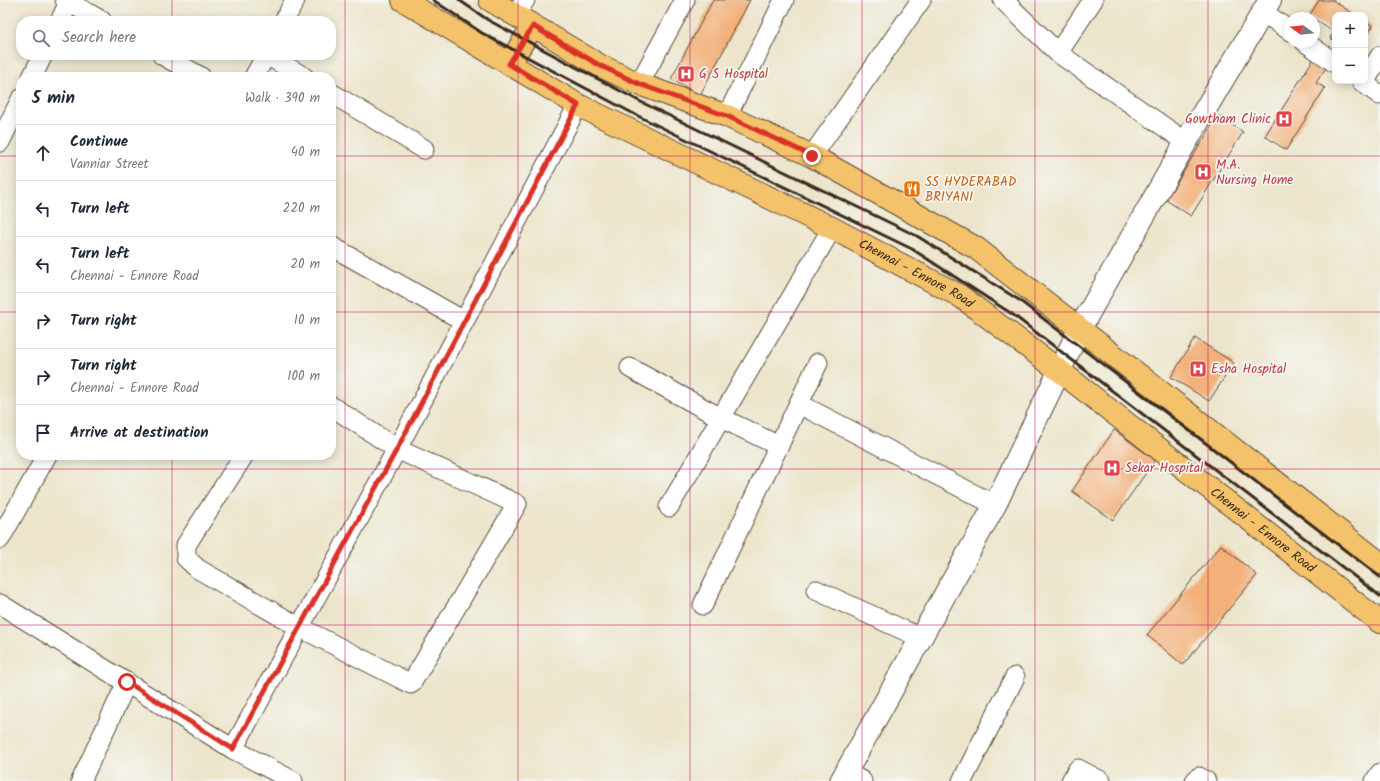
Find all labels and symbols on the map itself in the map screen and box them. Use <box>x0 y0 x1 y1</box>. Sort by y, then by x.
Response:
north arrow <box>1284 12 1320 48</box>
hospital icon: G S Hospital <box>676 64 696 84</box>
place label: G S Hospital <box>699 64 768 85</box>
place label: Gowtham Clinic <box>1185 109 1271 130</box>
hospital icon: Gowtham Clinic <box>1274 109 1294 129</box>
route end <box>803 147 821 165</box>
place label: M.A. Nursing Home <box>1216 155 1293 191</box>
hospital icon: M.A. Nursing Home <box>1193 162 1213 182</box>
place label: SS HYDERABAD BRIYANI <box>925 172 1016 208</box>
restaurant icon: SS HYDERABAD BRIYANI <box>902 179 922 199</box>
street label: Chennai - Ennore Road <box>855 233 979 314</box>
hospital icon: Esha Hospital <box>1188 359 1208 379</box>
place label: Esha Hospital <box>1211 359 1286 380</box>
hospital icon: Sekar Hospital <box>1102 458 1122 478</box>
place label: Sekar Hospital <box>1125 458 1203 479</box>
street label: Chennai - Ennore Road <box>1206 482 1320 578</box>
route start <box>118 673 136 691</box>

